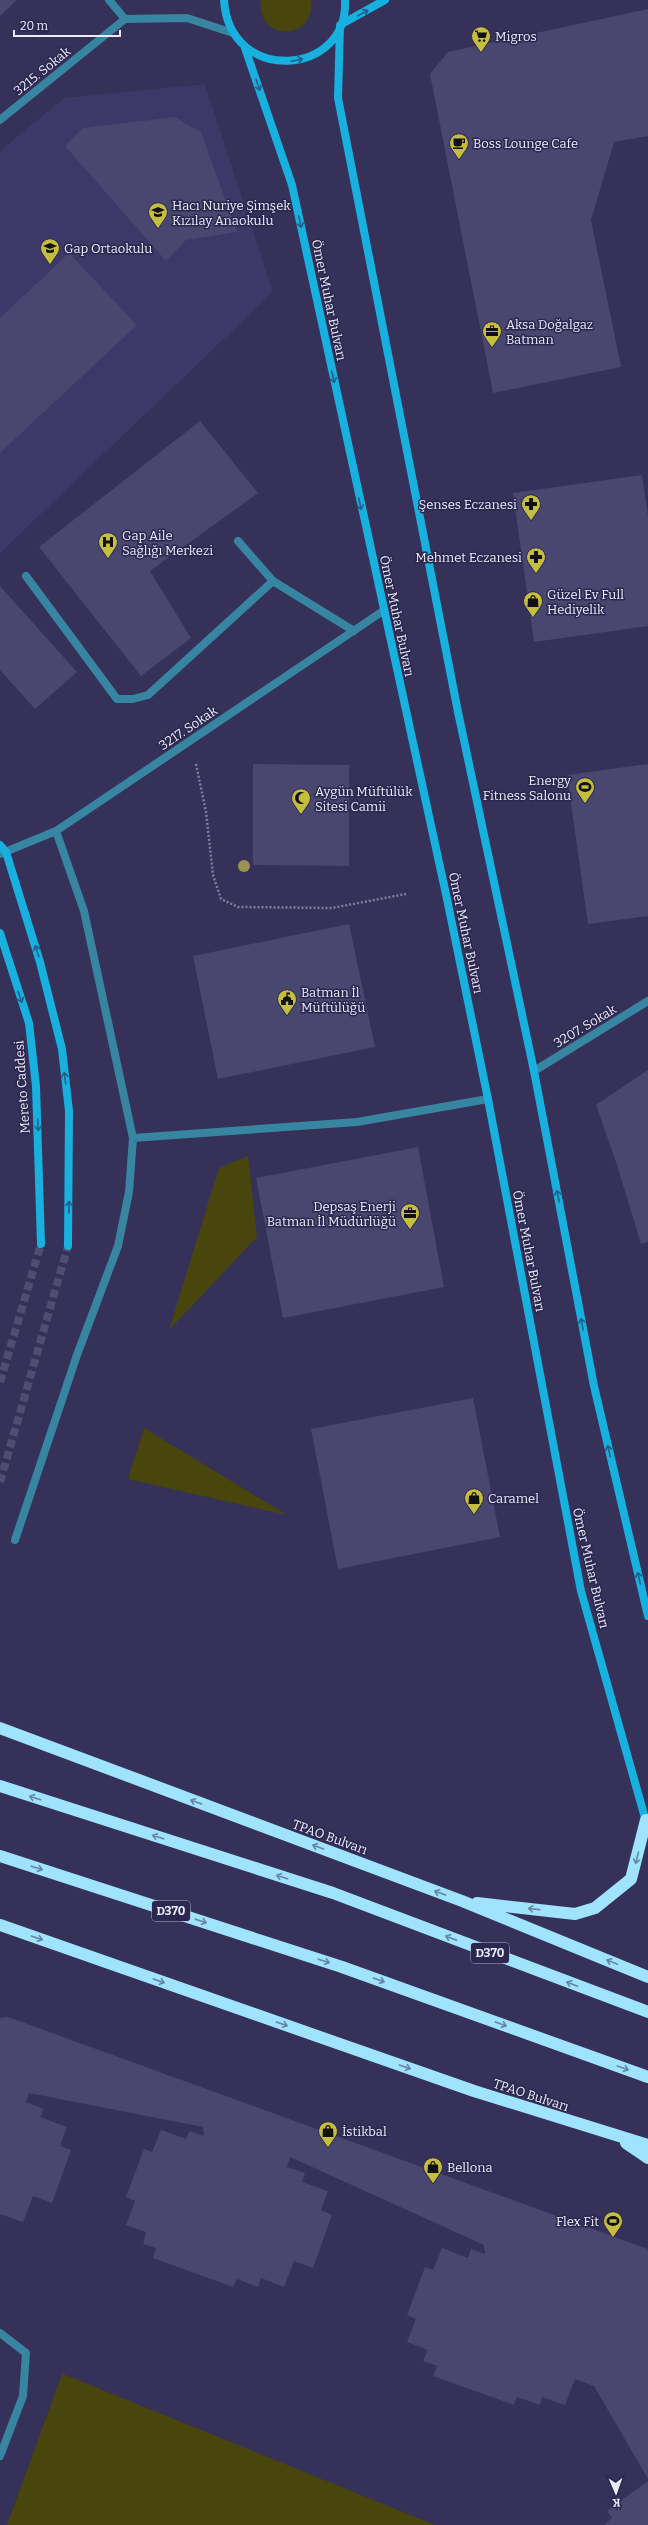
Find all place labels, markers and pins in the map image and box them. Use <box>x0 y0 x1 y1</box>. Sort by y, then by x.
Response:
supermarket icon: Migros <box>470 25 492 53</box>
place label: Migros <box>495 29 537 44</box>
cafe icon: Boss Lounge Cafe <box>448 132 470 160</box>
place label: Boss Lounge Cafe <box>473 136 578 151</box>
place label: Hacı Nuriye Şimşek Kızılay Anaokulu <box>172 198 291 228</box>
school or university icon: Hacı Nuriye Şimşek Kızılay Anaokulu <box>147 201 169 229</box>
school or university icon: Gap Ortaokulu <box>39 237 61 265</box>
place label: Gap Ortaokulu <box>64 241 152 256</box>
place label: Aksa Doğalgaz Batman <box>506 317 593 347</box>
office icon: Aksa Doğalgaz Batman <box>481 320 503 348</box>
pharmacy icon: Şenses Eczanesi <box>520 493 542 521</box>
place label: Şenses Eczanesi <box>419 497 517 512</box>
place label: Gap Aile Sağlığı Merkezi <box>122 528 213 558</box>
hospital icon: Gap Aile Sağlığı Merkezi <box>97 531 119 559</box>
pharmacy icon: Mehmet Eczanesi <box>525 546 547 574</box>
place label: Mehmet Eczanesi <box>415 550 522 565</box>
place label: Güzel Ev Full Hediyelik <box>547 587 624 617</box>
shop icon: Güzel Ev Full Hediyelik <box>522 590 544 618</box>
place label: Energy Fitness Salonu <box>483 773 571 803</box>
sports icon: Energy Fitness Salonu <box>574 776 596 804</box>
place label: Aygün Müftülük Sitesi Camii <box>315 784 413 814</box>
mosque icon: Aygün Müftülük Sitesi Camii <box>290 787 312 815</box>
place label: Batman İl Müftülüğü <box>301 985 365 1015</box>
public building icon: Batman İl Müftülüğü <box>276 988 298 1016</box>
place label: Depsaş Enerji Batman İl Müdürlüğü <box>267 1199 396 1229</box>
office icon: Depsaş Enerji Batman İl Müdürlüğü <box>399 1202 421 1230</box>
shop icon: Caramel <box>463 1487 485 1515</box>
place label: Caramel <box>488 1491 539 1506</box>
shop icon: İstikbal <box>317 2120 339 2148</box>
place label: İstikbal <box>342 2124 387 2139</box>
shop icon: Bellona <box>422 2156 444 2184</box>
place label: Bellona <box>447 2160 493 2175</box>
sports icon: Flex Fit <box>602 2210 624 2238</box>
place label: Flex Fit <box>556 2214 599 2229</box>

